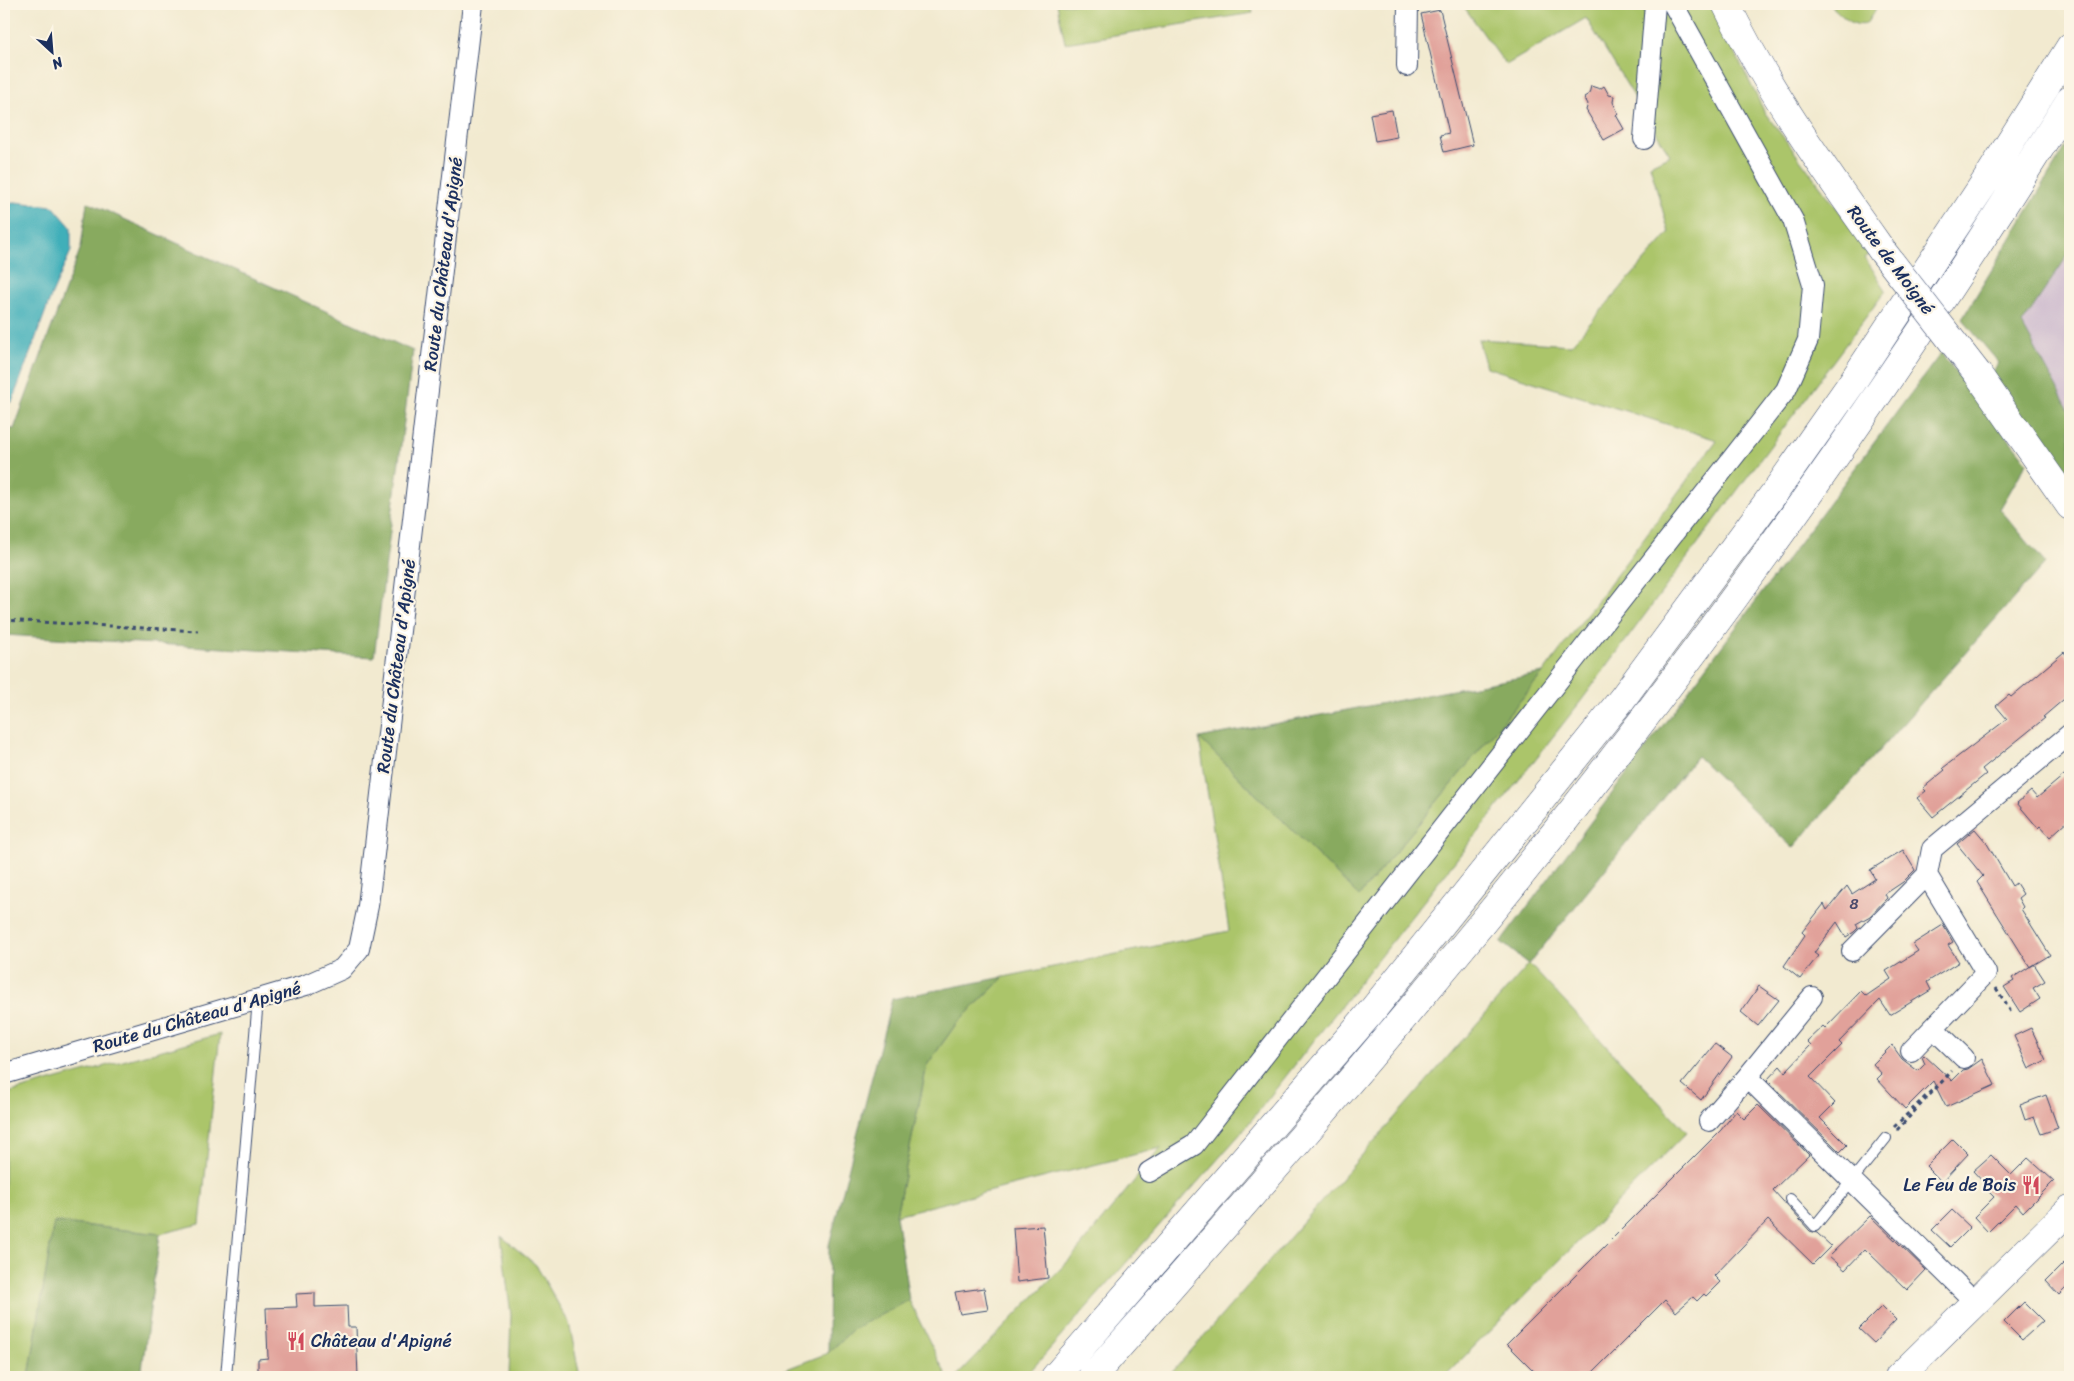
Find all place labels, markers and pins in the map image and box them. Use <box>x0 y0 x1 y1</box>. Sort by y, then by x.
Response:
place label: Le Feu de Bois <box>1903 1169 2017 1201</box>
restaurant icon: Le Feu de Bois <box>2020 1174 2042 1196</box>
place label: Château d'Apigné <box>311 1325 452 1357</box>
restaurant icon: Château d'Apigné <box>285 1330 307 1352</box>

